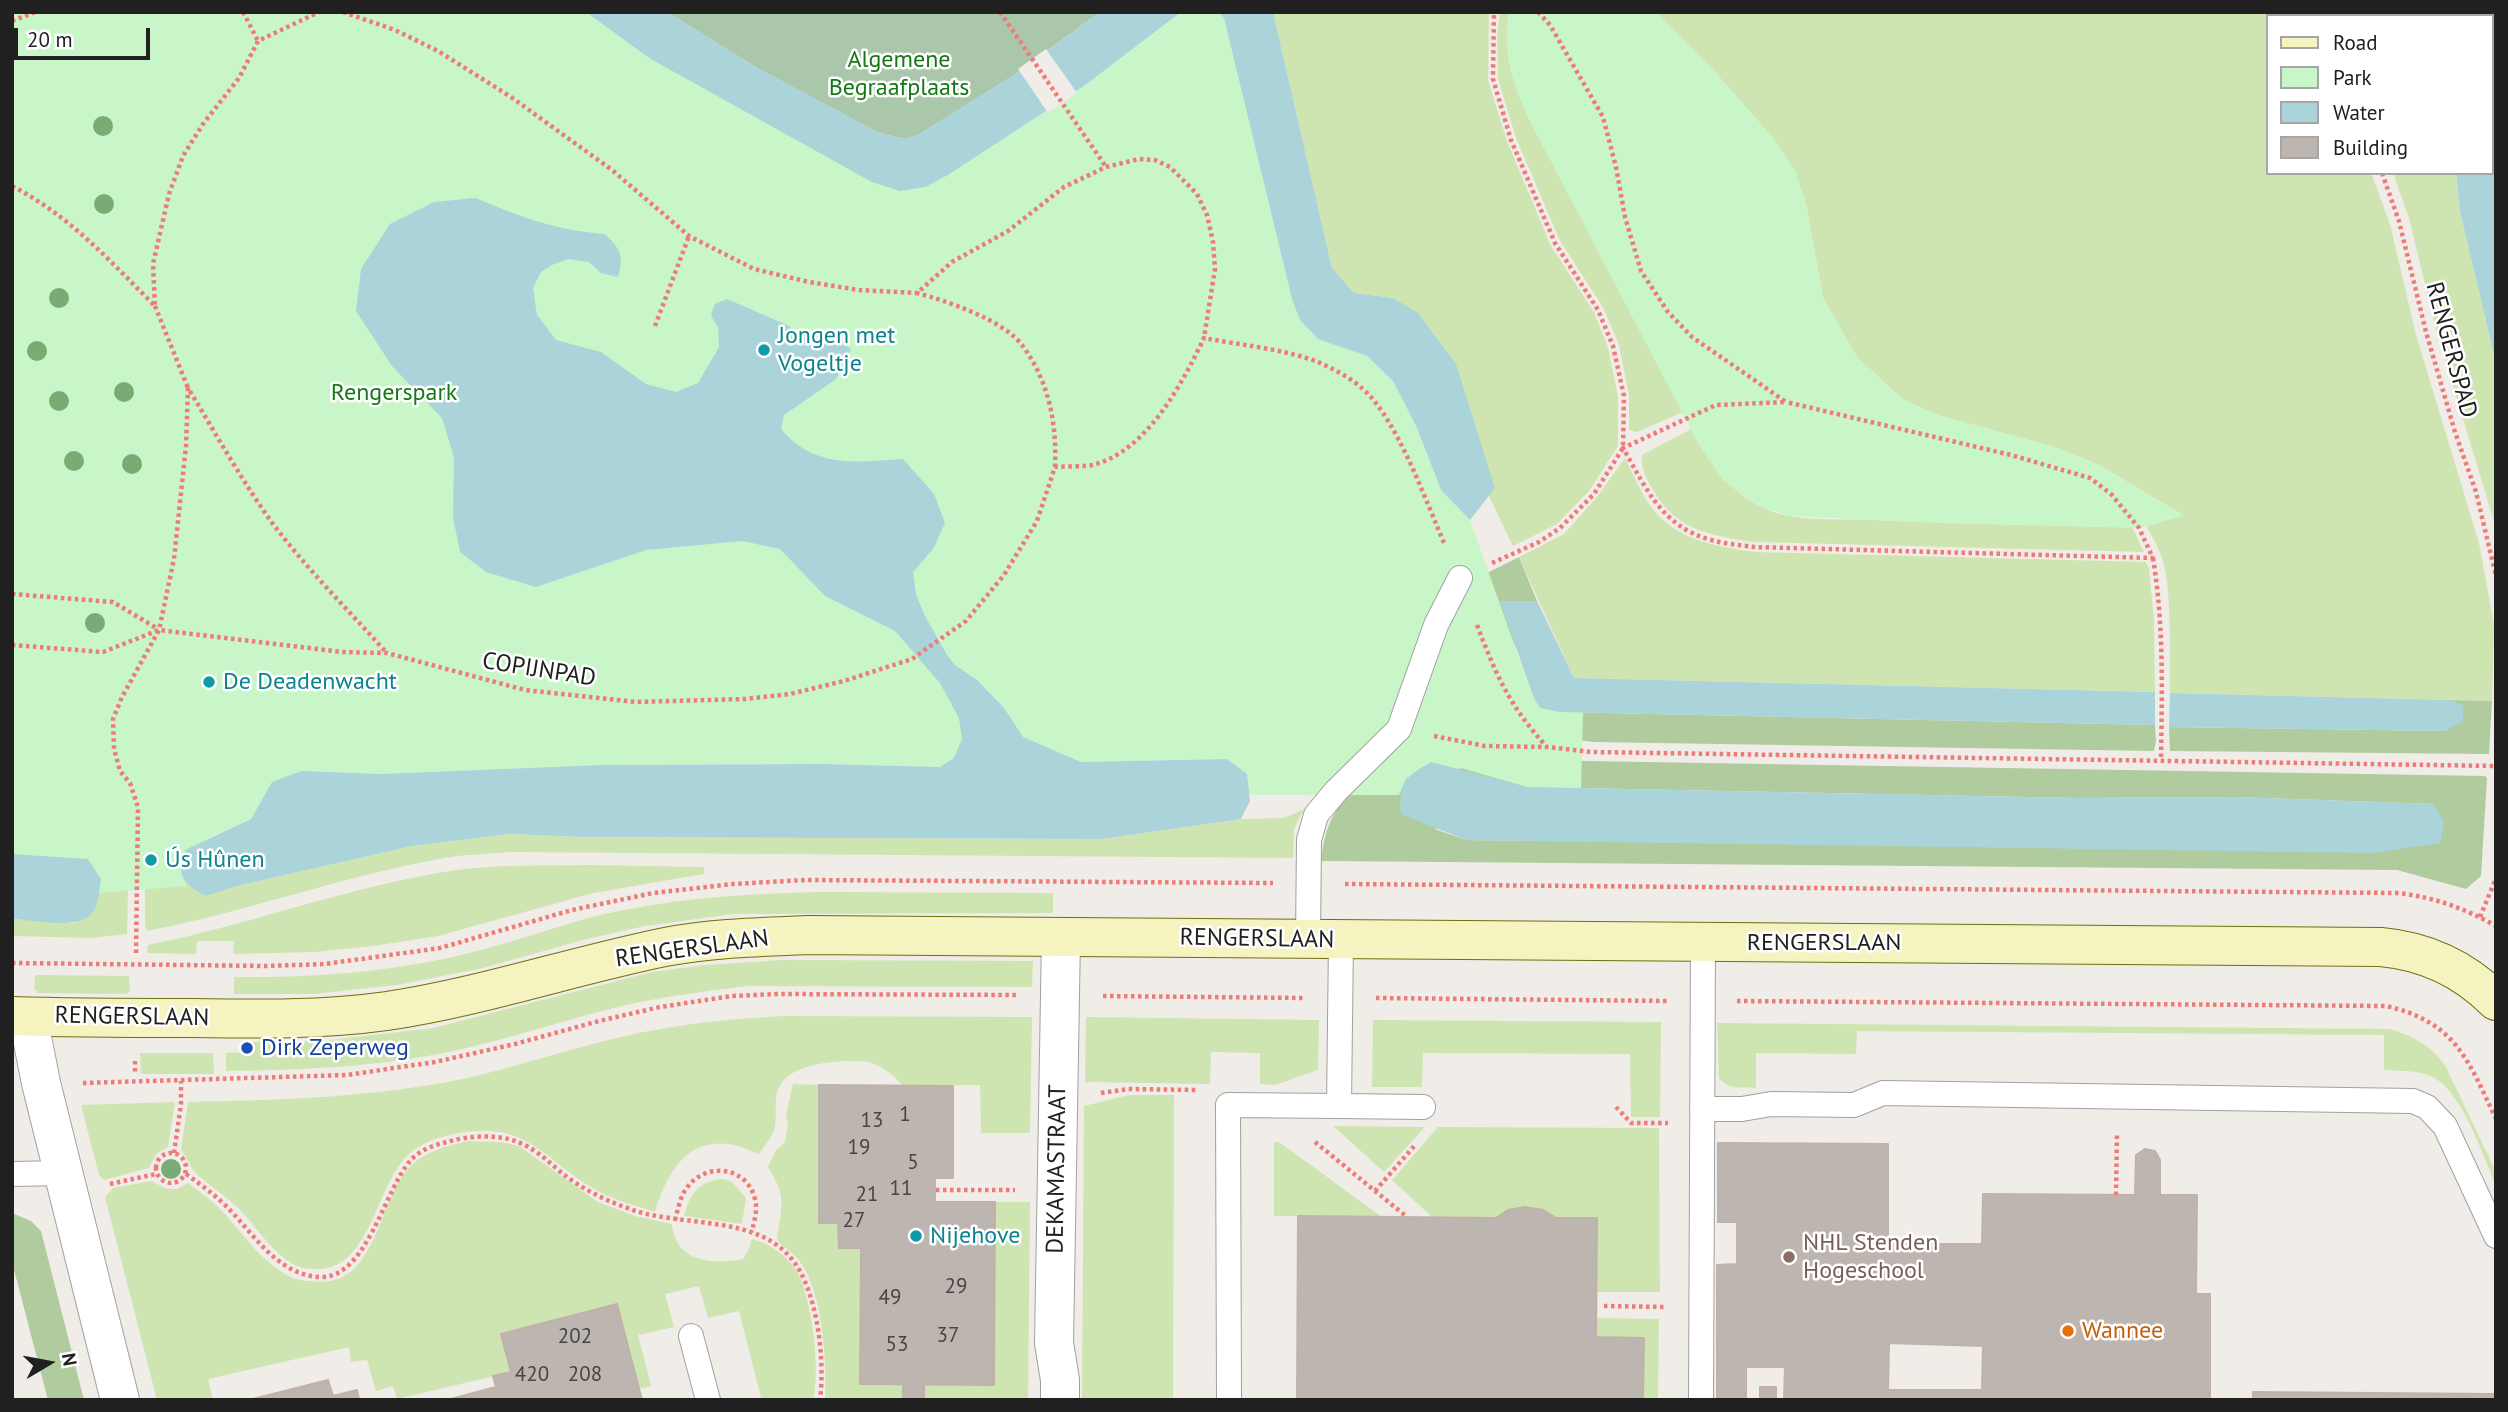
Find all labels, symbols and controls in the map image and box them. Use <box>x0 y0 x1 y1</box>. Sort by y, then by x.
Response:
scale bar <box>18 14 154 58</box>
legend <box>2266 14 2494 175</box>
text: 20 m <box>27 26 73 53</box>
text: Road <box>2333 29 2377 56</box>
park label: Algemene Begraafplaats <box>829 46 969 102</box>
text: Park <box>2333 64 2372 91</box>
text: Water <box>2333 99 2385 126</box>
text: Building <box>2333 134 2408 161</box>
street label: RENGERSPAD <box>2419 279 2483 421</box>
place label: Jongen met Vogeltje <box>778 322 895 378</box>
marker: Jongen met Vogeltje <box>756 342 772 358</box>
park label: Rengerspark <box>331 379 457 407</box>
street label: COPIJNPAD <box>480 647 598 693</box>
place label: De Deadenwacht <box>223 668 397 696</box>
marker: De Deadenwacht <box>201 674 217 690</box>
place label: Ús Hûnen <box>165 846 265 874</box>
marker: Ús Hûnen <box>143 852 159 868</box>
street label: RENGERSLAAN <box>1179 923 1335 955</box>
street label: RENGERSLAAN <box>613 924 771 974</box>
street label: RENGERSLAAN <box>1747 929 1901 957</box>
street label: RENGERSLAAN <box>54 1001 210 1033</box>
place label: Dirk Zeperweg <box>261 1034 409 1062</box>
marker: Dirk Zeperweg <box>239 1040 255 1056</box>
street label: DEKAMASTRAAT <box>1041 1084 1073 1254</box>
house number: 1 <box>899 1102 911 1128</box>
house number: 13 <box>861 1108 883 1134</box>
house number: 19 <box>848 1135 870 1161</box>
house number: 5 <box>907 1150 919 1176</box>
house number: 11 <box>890 1176 912 1202</box>
house number: 21 <box>856 1182 878 1208</box>
house number: 27 <box>843 1208 865 1234</box>
place label: Nijehove <box>930 1222 1020 1250</box>
marker: Nijehove <box>908 1228 924 1244</box>
place label: NHL Stenden Hogeschool <box>1803 1229 1938 1285</box>
marker: NHL Stenden Hogeschool <box>1781 1249 1797 1265</box>
house number: 29 <box>945 1274 967 1300</box>
house number: 49 <box>879 1285 901 1311</box>
place label: Wannee <box>2082 1317 2163 1345</box>
house number: 37 <box>937 1323 959 1349</box>
marker: Wannee <box>2060 1323 2076 1339</box>
house number: 202 <box>558 1324 592 1350</box>
north arrow <box>14 1328 84 1398</box>
house number: 53 <box>886 1332 908 1358</box>
text: N <box>57 1351 83 1368</box>
house number: 420 <box>515 1362 549 1388</box>
house number: 208 <box>568 1362 602 1388</box>

